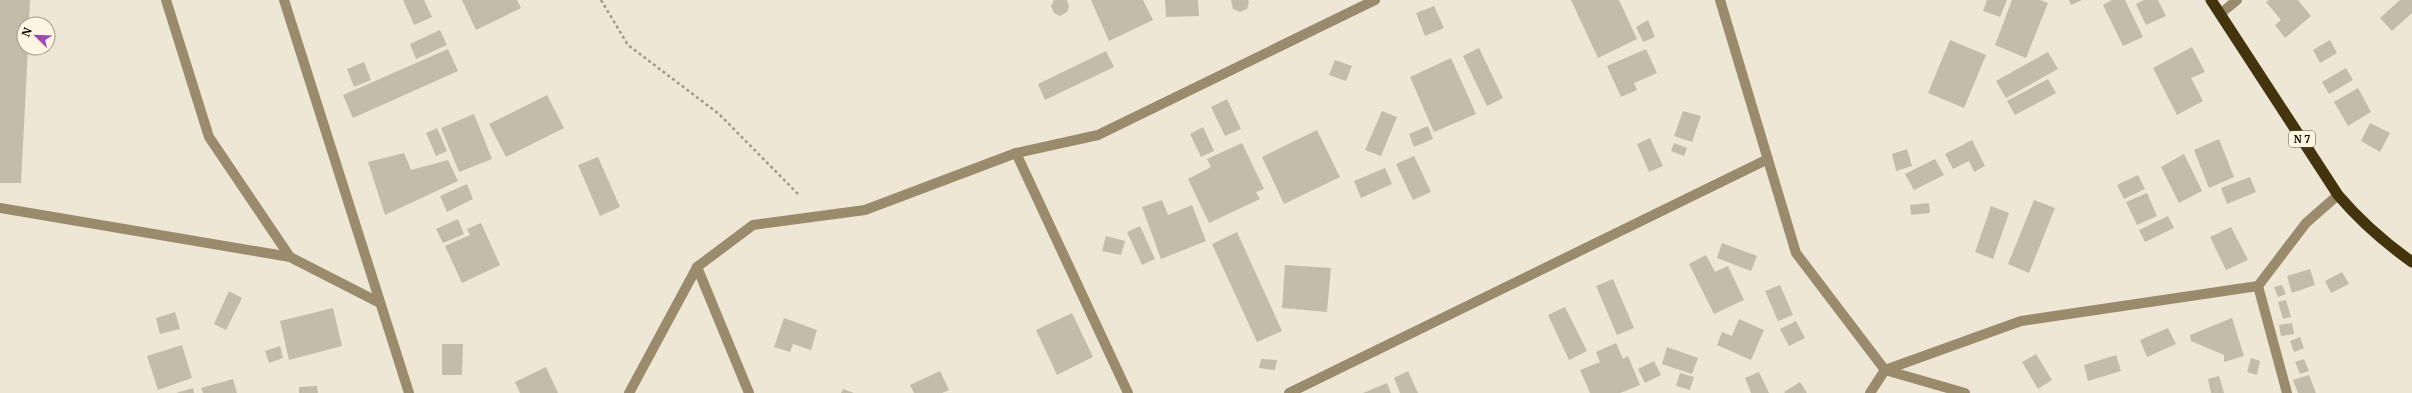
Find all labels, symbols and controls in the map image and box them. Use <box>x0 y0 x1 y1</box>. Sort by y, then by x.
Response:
north arrow <box>16 16 56 56</box>
text: N <box>19 25 35 39</box>
road number: N 7 <box>2289 131 2315 147</box>

